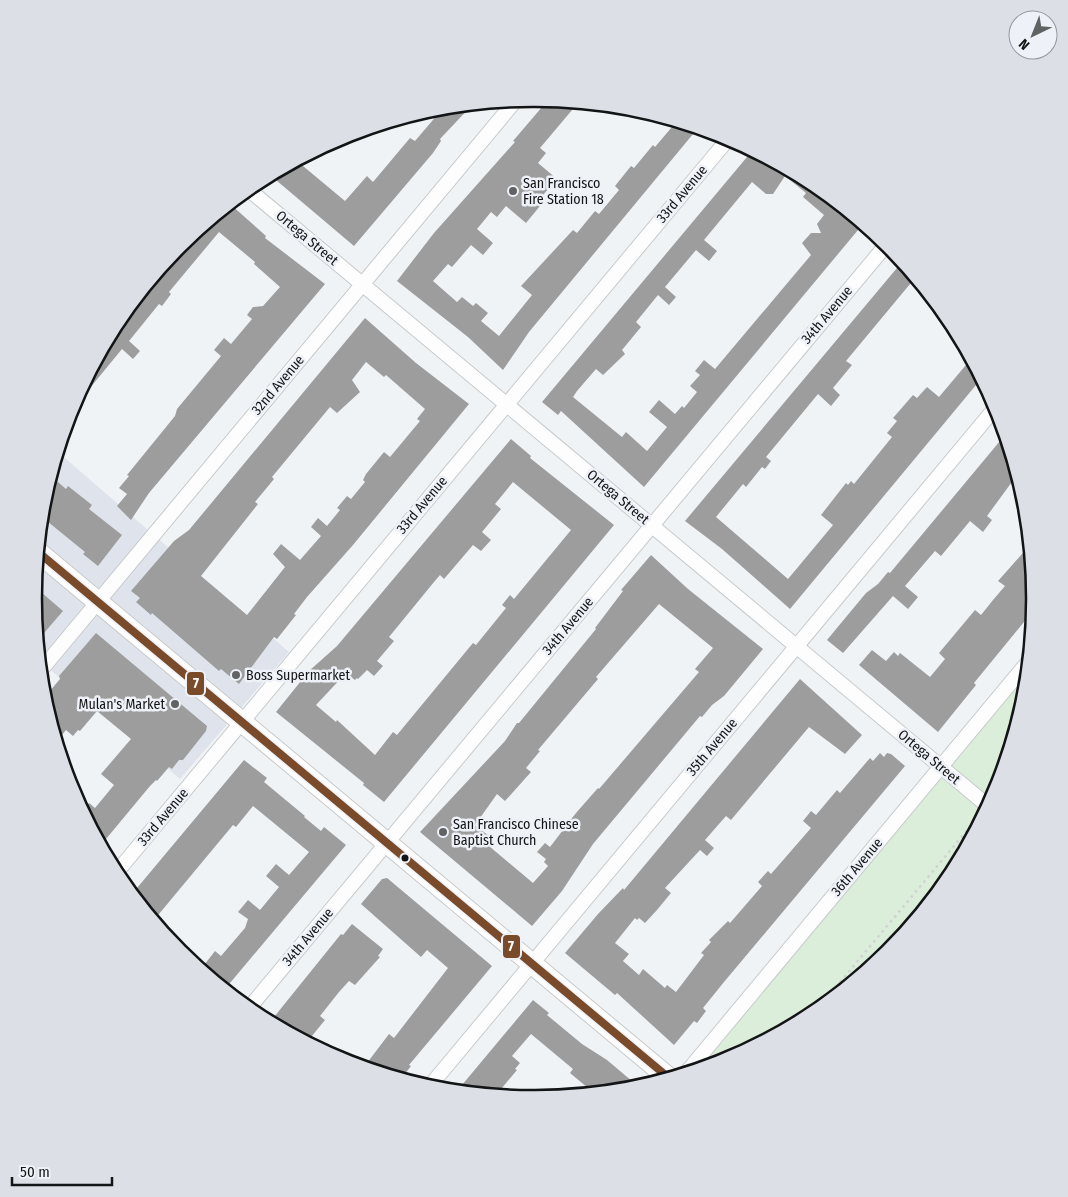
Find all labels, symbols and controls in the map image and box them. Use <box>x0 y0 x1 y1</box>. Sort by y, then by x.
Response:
north arrow <box>1008 10 1058 60</box>
text: N <box>1016 35 1033 53</box>
street label: 33rd Avenue <box>653 162 711 226</box>
place label: San Francisco Fire Station 18 <box>523 175 604 208</box>
marker: San Francisco Fire Station 18 <box>507 185 519 197</box>
street label: Ortega Street <box>272 207 342 269</box>
street label: 34th Avenue <box>798 283 856 347</box>
street label: 32nd Avenue <box>248 352 308 418</box>
street label: Ortega Street <box>583 466 653 528</box>
street label: 33rd Avenue <box>393 473 451 537</box>
street label: 34th Avenue <box>539 594 597 658</box>
place label: Boss Supermarket <box>246 667 350 684</box>
marker: Boss Supermarket <box>230 669 242 681</box>
line badge: 7 <box>186 671 205 696</box>
text: 7 <box>193 675 199 692</box>
place label: Mulan's Market <box>78 696 165 713</box>
marker: Mulan's Market <box>169 698 181 710</box>
street label: 35th Avenue <box>683 715 741 779</box>
street label: Ortega Street <box>894 726 964 788</box>
street label: 33rd Avenue <box>134 785 192 849</box>
place label: San Francisco Chinese Baptist Church <box>453 816 579 849</box>
marker: San Francisco Chinese Baptist Church <box>437 826 449 838</box>
street label: 36th Avenue <box>828 834 886 899</box>
unlabelled marker <box>400 853 410 863</box>
street label: 34th Avenue <box>279 905 337 969</box>
line badge: 7 <box>502 934 521 959</box>
text: 7 <box>508 938 514 955</box>
scale bar <box>12 1154 112 1186</box>
text: 50 m <box>20 1163 50 1181</box>

